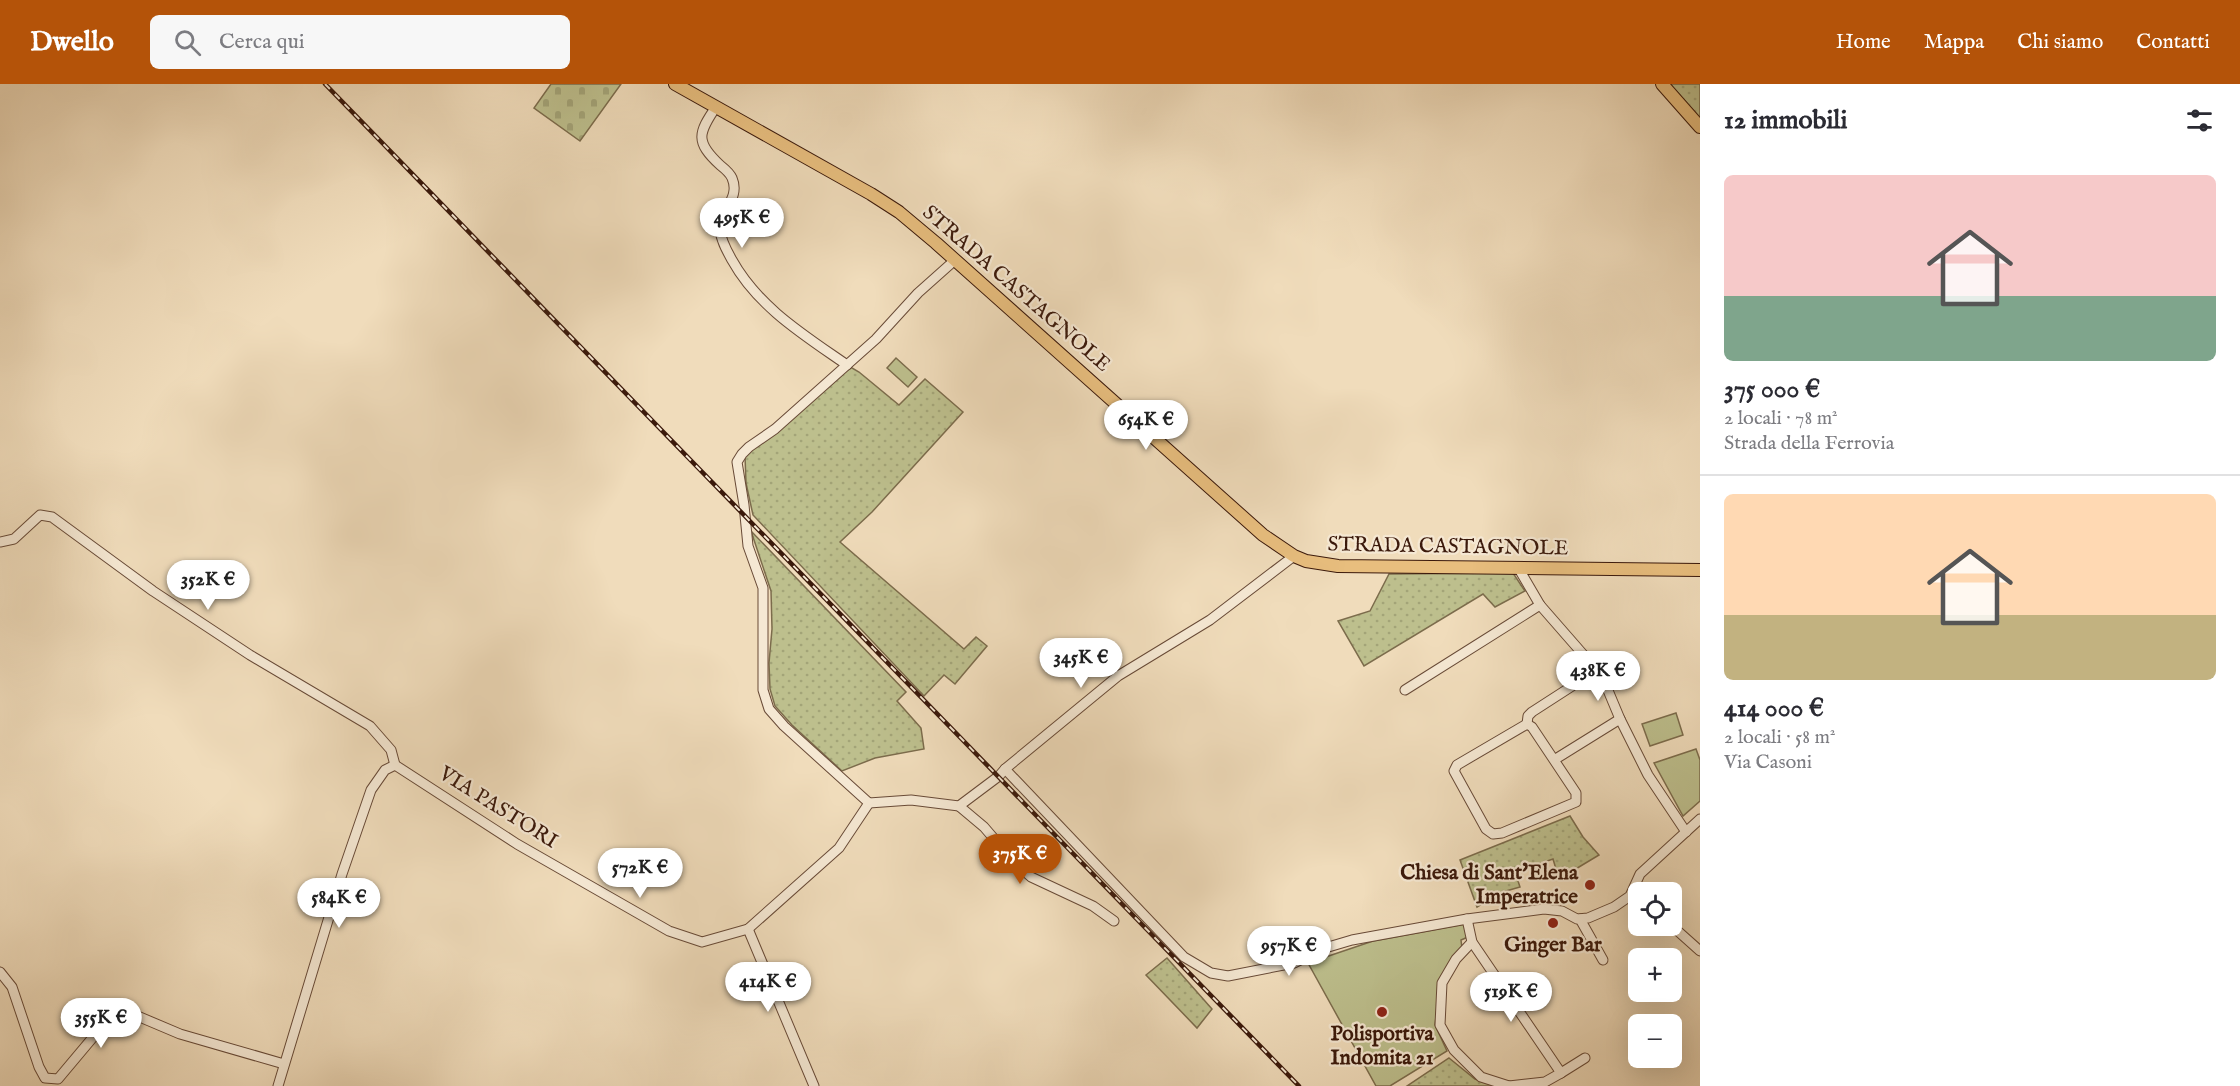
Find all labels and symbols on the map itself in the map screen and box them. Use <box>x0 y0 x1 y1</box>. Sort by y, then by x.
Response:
pin: 495K € <box>693 198 791 249</box>
street label: STRADA CASTAGNOLE <box>916 200 1116 378</box>
pin: 654K € <box>1097 400 1195 451</box>
street label: STRADA CASTAGNOLE <box>1327 531 1569 563</box>
pin: 352K € <box>159 560 257 611</box>
pin: 345K € <box>1032 638 1130 689</box>
pin: 438K € <box>1549 651 1647 702</box>
street label: VIA PASTORI <box>433 760 563 855</box>
pin: 375K € <box>971 834 1069 885</box>
pin: 572K € <box>591 848 689 899</box>
place label: Chiesa di Sant'Elena Imperatrice <box>1400 860 1579 911</box>
pin: 584K € <box>290 878 388 929</box>
marker: Chiesa di Sant'Elena Imperatrice <box>1583 878 1597 892</box>
marker: Ginger Bar <box>1546 916 1560 930</box>
pin: 957K € <box>1240 926 1338 977</box>
place label: Ginger Bar <box>1504 932 1602 959</box>
pin: 414K € <box>719 962 817 1013</box>
pin: 519K € <box>1462 972 1560 1023</box>
pin: 355K € <box>52 998 150 1049</box>
marker: Polisportiva Indomita 21 <box>1375 1005 1389 1019</box>
place label: Polisportiva Indomita 21 <box>1330 1021 1434 1072</box>

